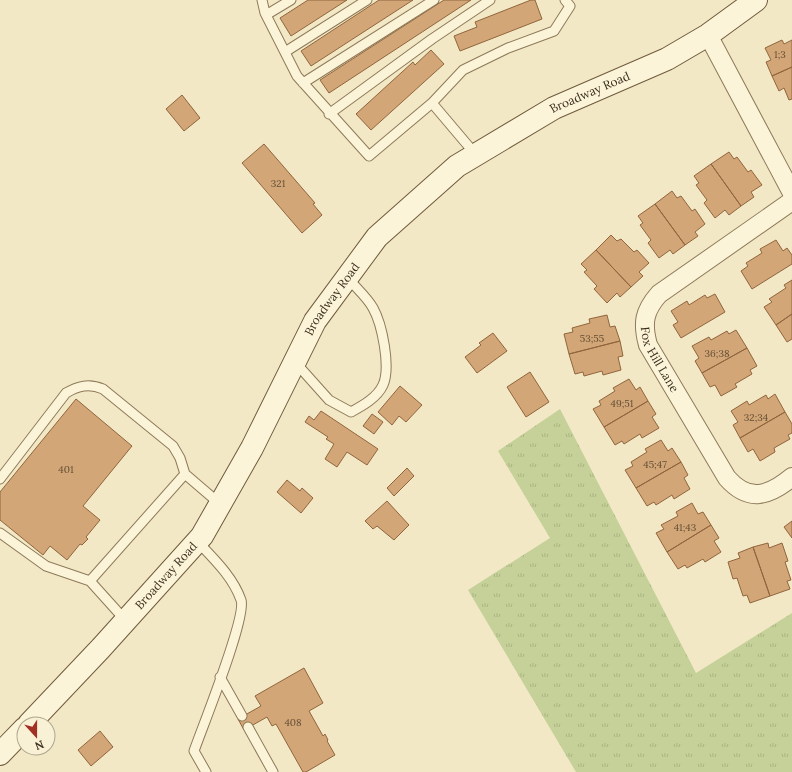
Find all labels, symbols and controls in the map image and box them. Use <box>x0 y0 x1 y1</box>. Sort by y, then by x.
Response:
house number: 1;3 <box>774 48 786 61</box>
street label: Broadway Road <box>547 68 632 116</box>
house number: 321 <box>271 177 286 190</box>
street label: Broadway Road <box>301 260 362 338</box>
street label: Fox Hill Lane <box>638 326 683 395</box>
house number: 53;55 <box>580 332 604 345</box>
house number: 36;38 <box>704 347 730 360</box>
house number: 49;51 <box>611 397 634 410</box>
house number: 32;34 <box>744 411 769 424</box>
house number: 45;47 <box>643 458 667 471</box>
house number: 401 <box>58 463 74 476</box>
house number: 41;43 <box>674 521 697 534</box>
street label: Broadway Road <box>131 539 200 612</box>
north arrow <box>16 716 56 756</box>
house number: 408 <box>284 716 302 729</box>
text: N <box>33 737 46 754</box>

